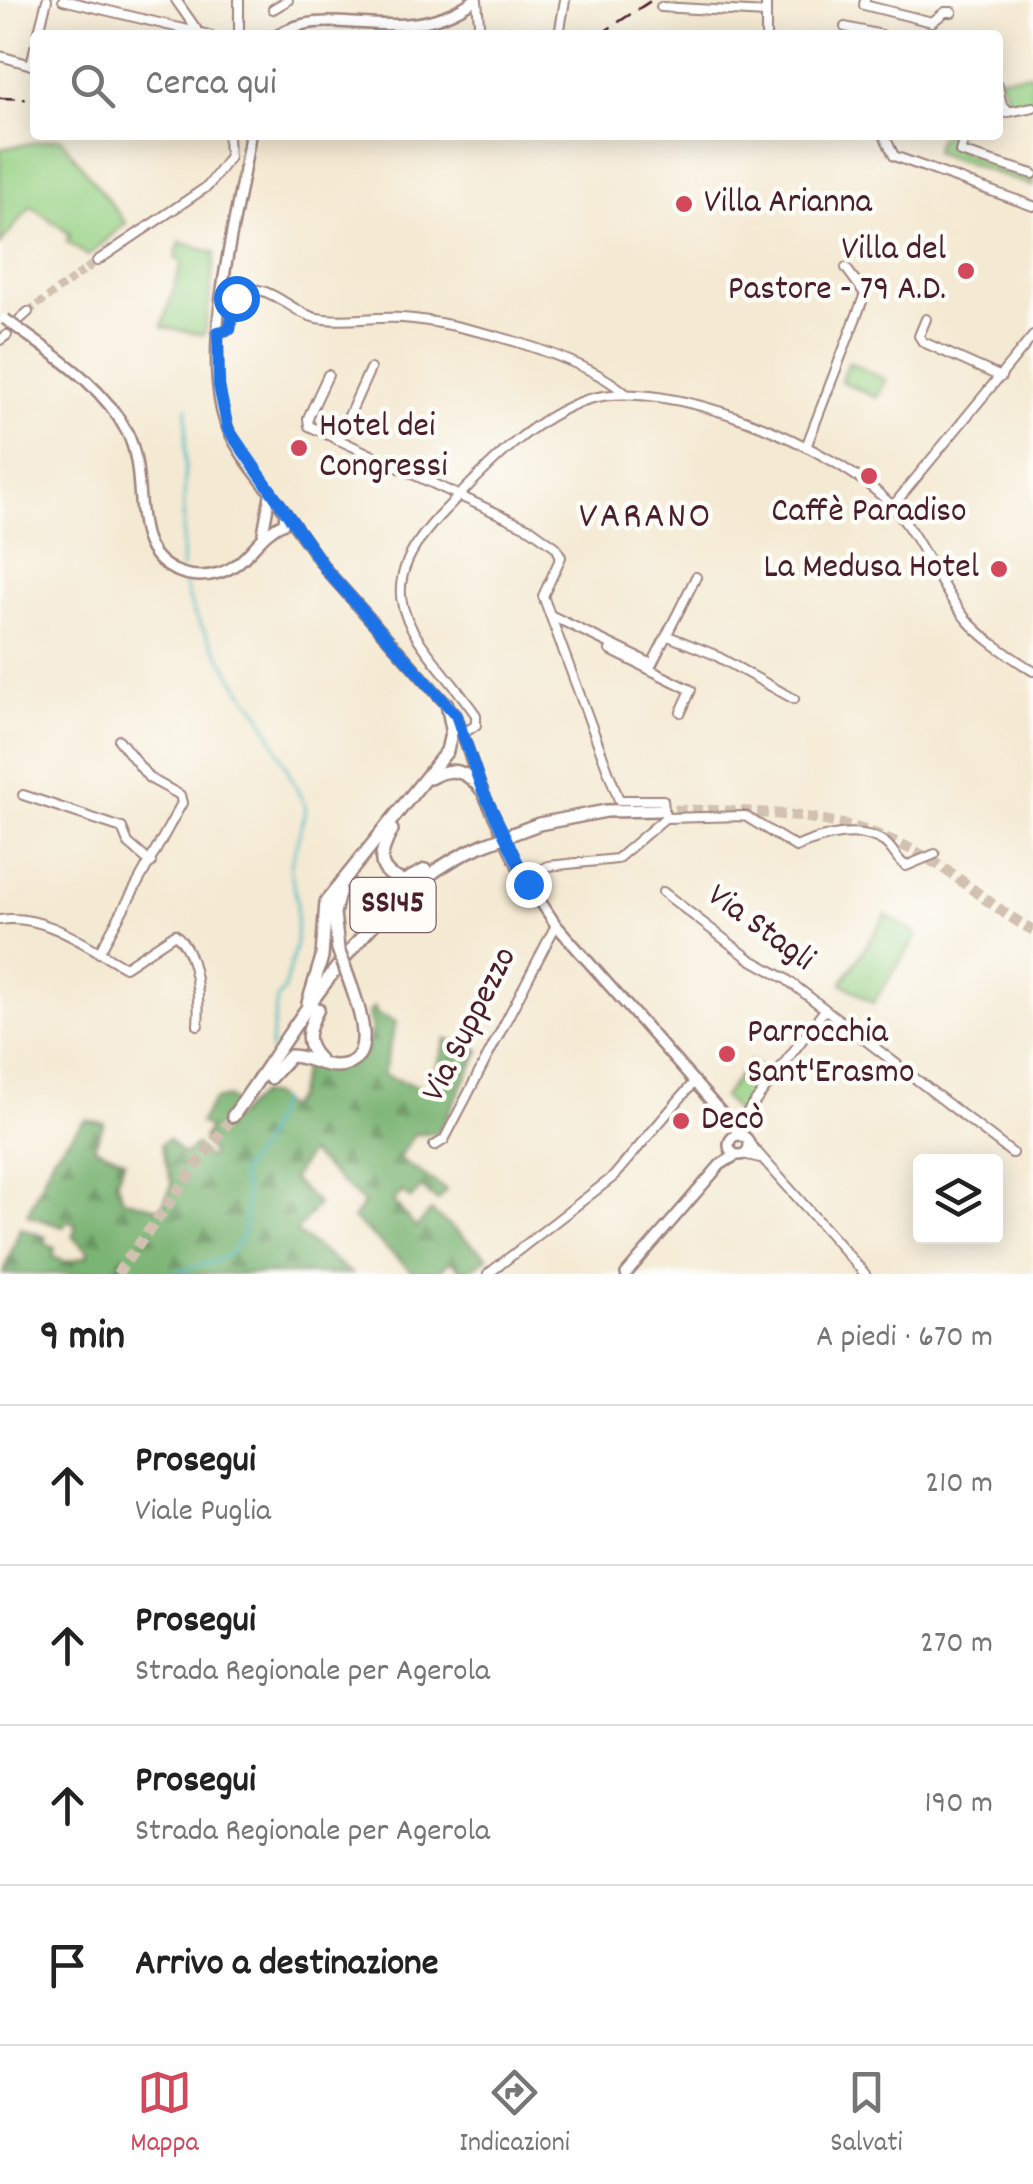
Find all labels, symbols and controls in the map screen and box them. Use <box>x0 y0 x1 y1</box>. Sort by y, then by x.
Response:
search box <box>30 30 1003 140</box>
icon: search <box>65 58 120 113</box>
text: Cerca qui <box>145 58 277 113</box>
place label: Villa Arianna <box>704 179 873 229</box>
marker: Villa Arianna <box>673 193 695 215</box>
place label: Villa del Pastore - 79 A.D. <box>728 226 946 316</box>
marker: Villa del Pastore - 79 A.D. <box>955 260 977 282</box>
route start <box>214 276 260 322</box>
place label: Hotel dei Congressi <box>319 403 448 493</box>
marker: Hotel dei Congressi <box>288 437 310 459</box>
marker: Caffè Paradiso <box>858 465 880 487</box>
place label: Caffè Paradiso <box>771 488 967 538</box>
district label: VARANO <box>579 491 713 546</box>
place label: La Medusa Hotel <box>764 544 979 594</box>
marker: La Medusa Hotel <box>988 558 1010 580</box>
route end <box>506 862 552 908</box>
street label: Via Stagli <box>696 873 824 985</box>
road number: SS145 <box>350 878 436 932</box>
street label: Via Suppezzo <box>411 939 531 1111</box>
place label: Parrocchia Sant'Erasmo <box>747 1009 914 1099</box>
marker: Parrocchia Sant'Erasmo <box>716 1043 738 1065</box>
place label: Decò <box>701 1096 764 1146</box>
marker: Decò <box>670 1110 692 1132</box>
map controls <box>913 1154 1003 1244</box>
button: layers <box>913 1154 1003 1244</box>
text: 9 min <box>40 1309 125 1369</box>
text: A piedi · 670 m <box>816 1316 993 1362</box>
text: Prosegui <box>135 1435 256 1490</box>
icon: ahead <box>40 1458 95 1513</box>
text: 210 m <box>925 1462 993 1508</box>
text: Viale Puglia <box>135 1490 271 1536</box>
text: Prosegui <box>135 1595 256 1650</box>
icon: ahead <box>40 1618 95 1673</box>
text: 270 m <box>920 1622 993 1668</box>
text: Strada Regionale per Agerola <box>135 1650 490 1696</box>
text: Prosegui <box>135 1755 256 1810</box>
icon: ahead <box>40 1778 95 1833</box>
text: 190 m <box>925 1782 993 1828</box>
text: Strada Regionale per Agerola <box>135 1810 490 1856</box>
icon: arrive <box>40 1938 95 1993</box>
text: Arrivo a destinazione <box>135 1938 438 1993</box>
tab: Mappa <box>130 2065 199 2165</box>
tab: Indicazioni <box>459 2065 570 2165</box>
tab: Salvati <box>830 2065 903 2165</box>

